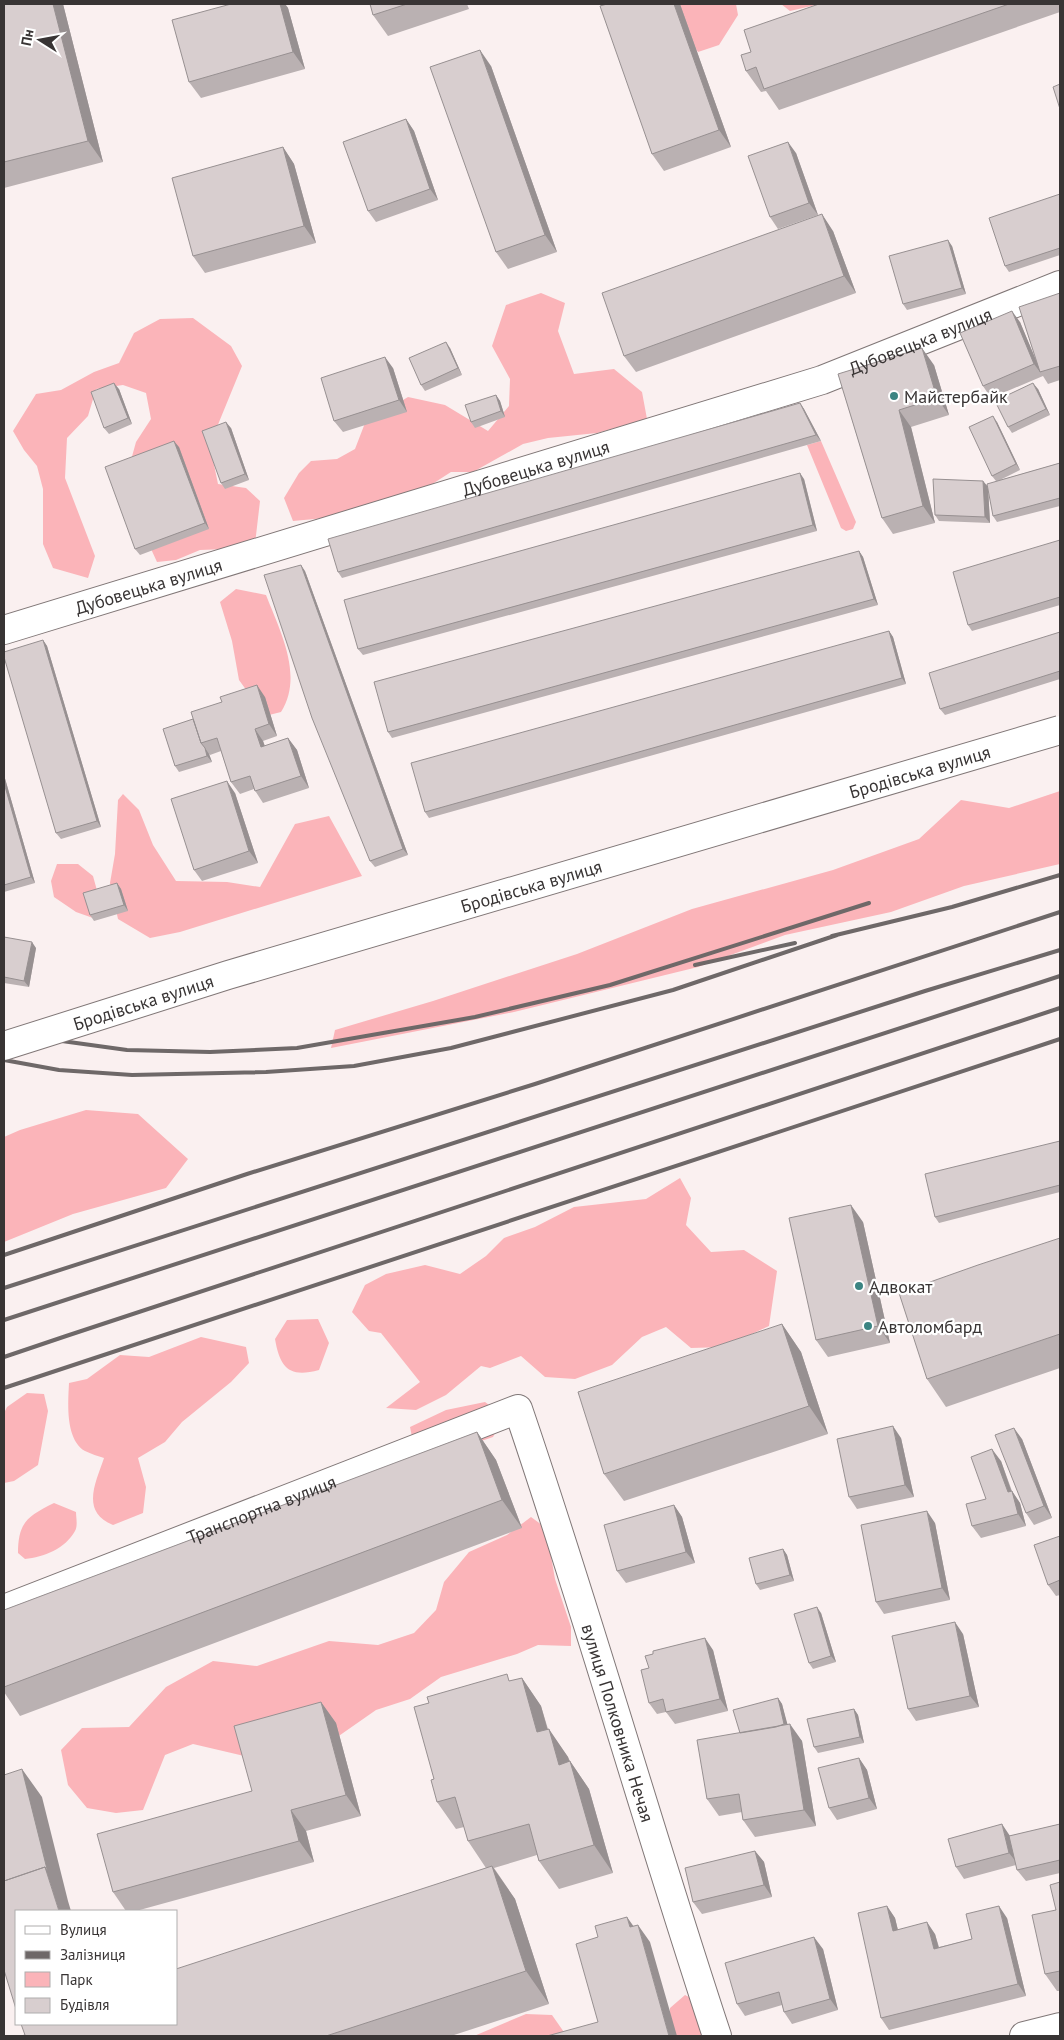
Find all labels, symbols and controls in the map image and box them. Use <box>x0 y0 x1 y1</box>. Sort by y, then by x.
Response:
north arrow <box>15 15 65 65</box>
text: Пн <box>17 28 38 47</box>
street label: Дубовецька вулиця <box>845 302 995 380</box>
place label: Майстербайк <box>904 385 1008 408</box>
marker: Майстербайк <box>888 390 900 402</box>
street label: Дубовецька вулиця <box>459 434 612 501</box>
street label: Дубовецька вулиця <box>72 553 225 619</box>
street label: Бродівська вулиця <box>846 740 993 803</box>
street label: Бродівська вулиця <box>458 854 604 917</box>
street label: Бродівська вулиця <box>70 969 216 1035</box>
place label: Адвокат <box>869 1275 933 1298</box>
marker: Адвокат <box>853 1280 865 1292</box>
place label: Автоломбард <box>878 1315 982 1338</box>
marker: Автоломбард <box>862 1320 874 1332</box>
street label: Транспортна вулиця <box>183 1469 339 1548</box>
street label: вулиця Полковника Нечая <box>577 1621 660 1825</box>
legend <box>15 1910 178 2025</box>
text: Вулиця <box>60 1920 107 1939</box>
text: Залізниця <box>60 1945 125 1964</box>
text: Парк <box>60 1970 93 1989</box>
text: Будівля <box>60 1995 109 2014</box>

